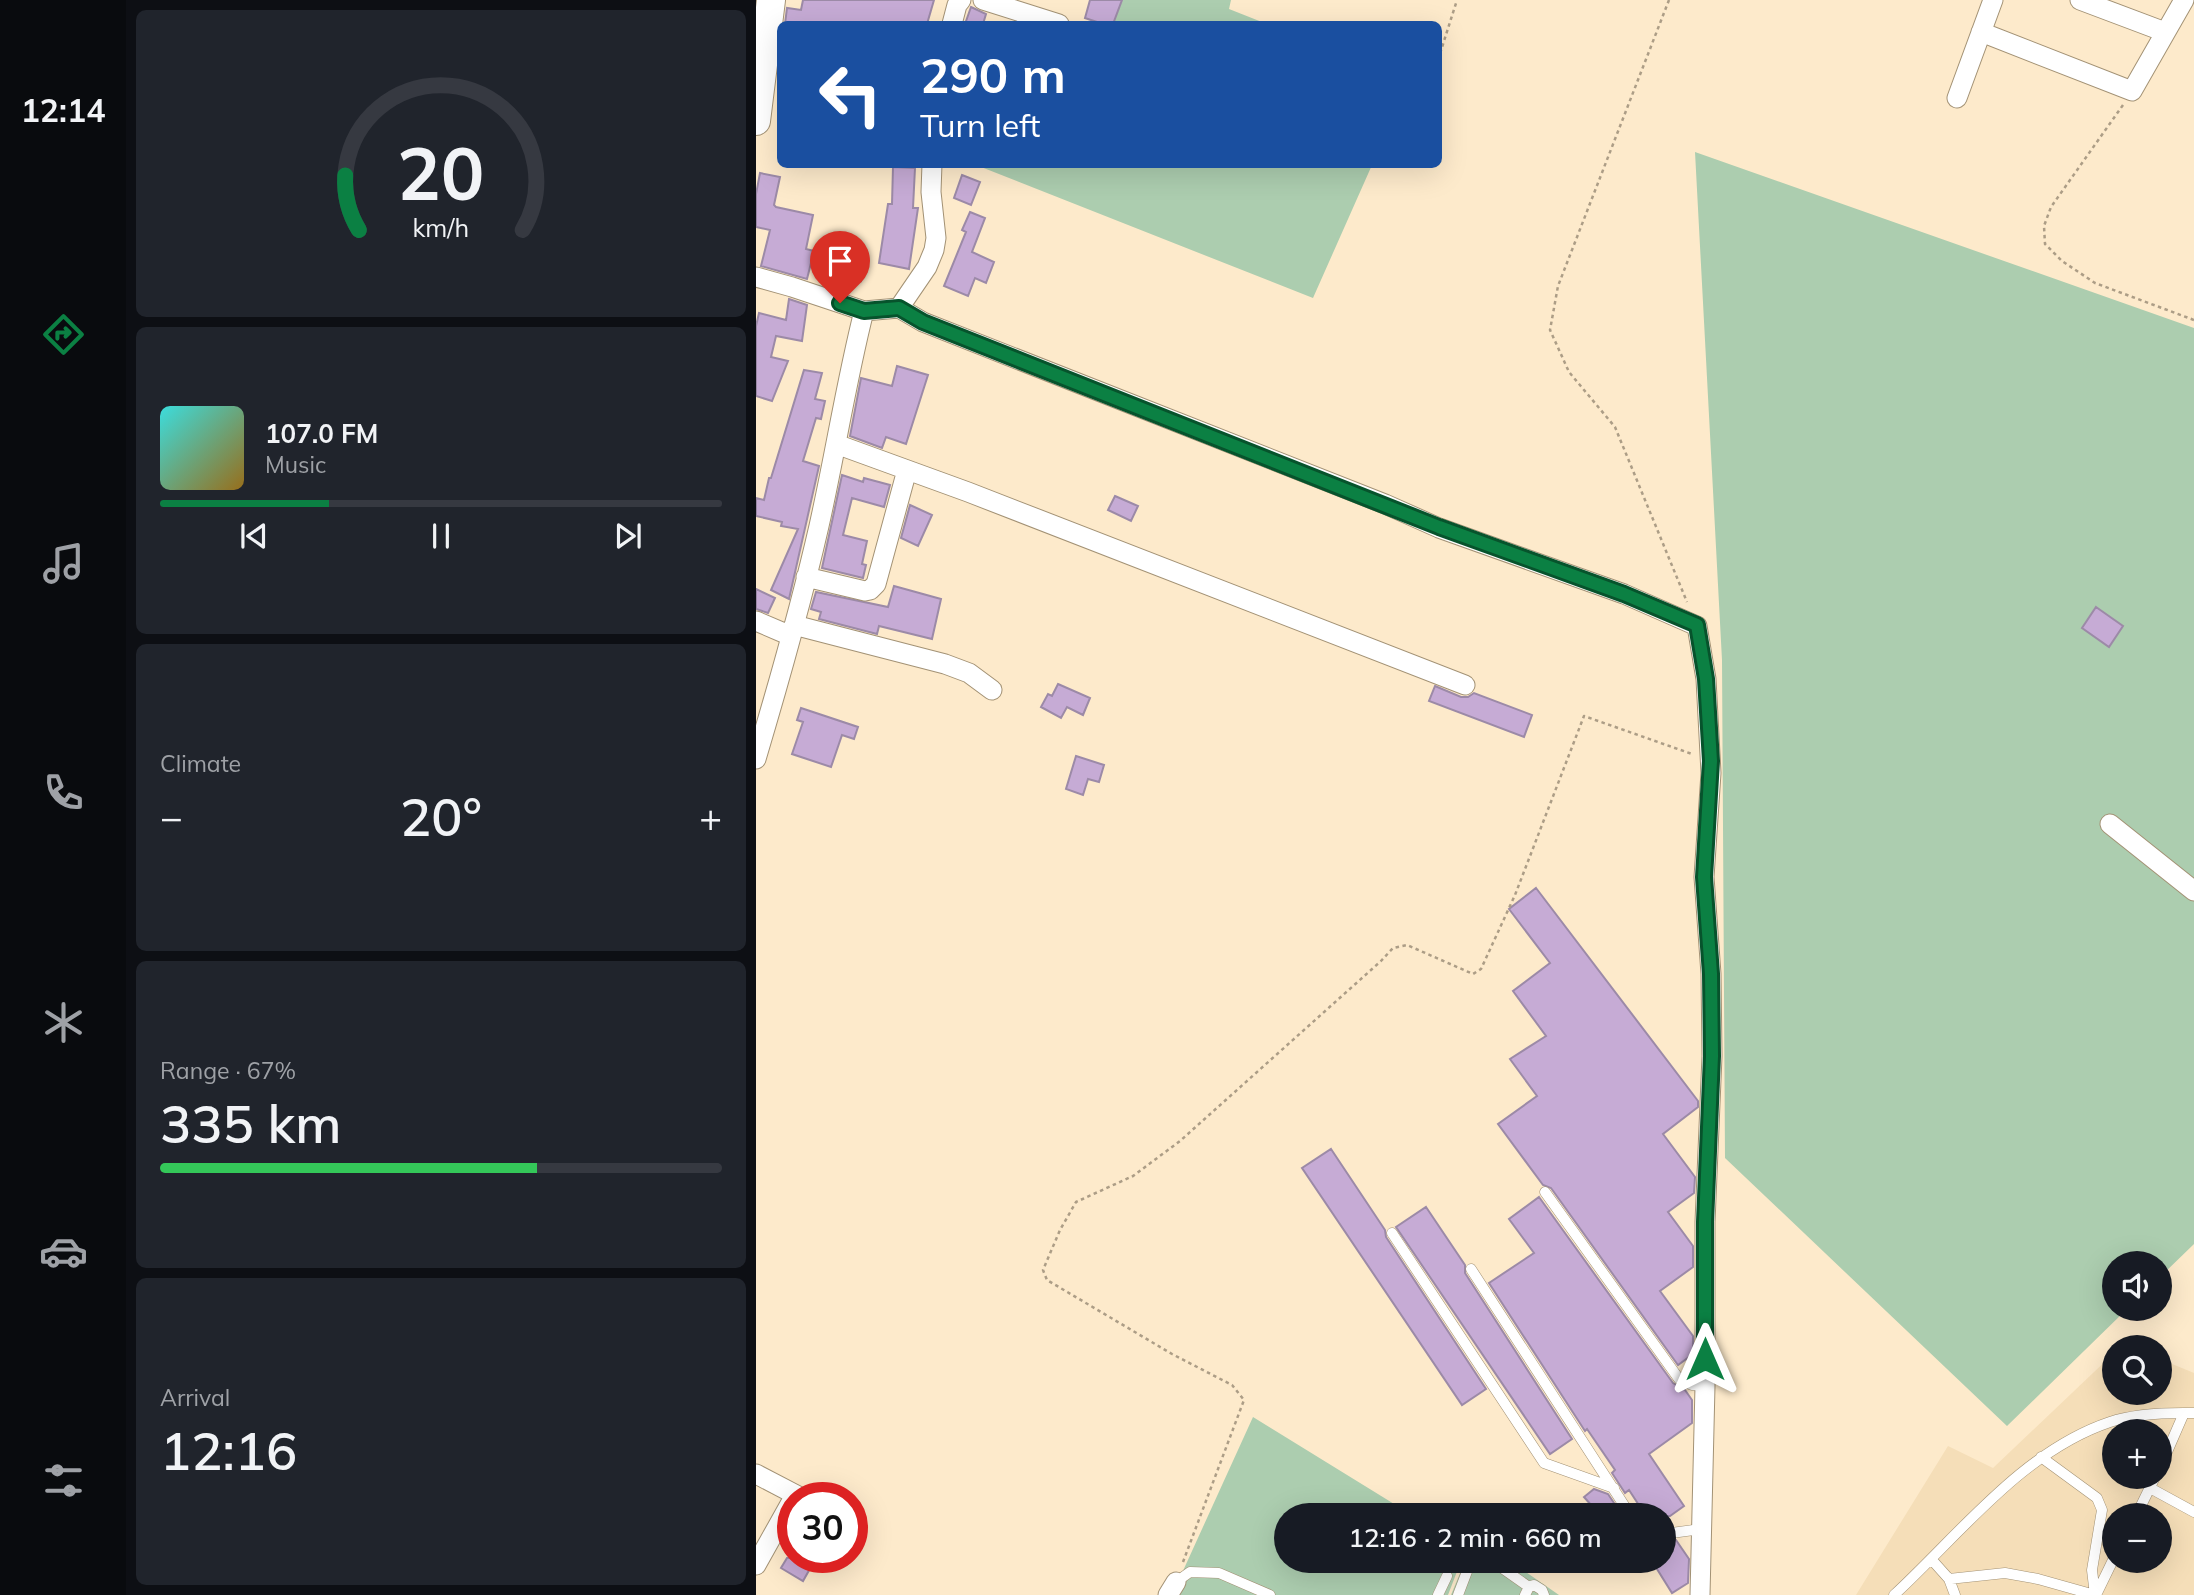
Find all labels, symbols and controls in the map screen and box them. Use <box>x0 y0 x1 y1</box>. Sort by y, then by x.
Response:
text: 290 m <box>920 44 1066 105</box>
icon: left <box>805 49 896 140</box>
text: 12:14 <box>21 90 105 130</box>
text: Turn left <box>920 105 1040 145</box>
text: 20 <box>397 127 485 218</box>
text: km/h <box>413 211 469 242</box>
pin <box>810 231 870 303</box>
icon: arrive <box>821 242 859 280</box>
icon: directions <box>39 310 88 359</box>
text: 107.0 FM <box>265 417 378 450</box>
text: Music <box>265 450 326 479</box>
icon: previous <box>235 517 273 555</box>
icon: pause <box>422 517 460 555</box>
icon: next <box>609 517 647 555</box>
icon: music <box>39 539 88 588</box>
text: Climate <box>160 749 241 778</box>
icon: phone <box>39 768 88 817</box>
text: 20° <box>400 784 482 849</box>
text: − <box>160 793 183 841</box>
text: + <box>699 793 722 841</box>
icon: climate <box>39 998 88 1047</box>
text: Range · 67% <box>160 1056 296 1085</box>
text: 335 km <box>160 1091 341 1156</box>
icon: car <box>39 1227 88 1276</box>
map controls <box>2102 1251 2172 1573</box>
button: sound <box>2102 1251 2172 1321</box>
position arrow <box>1668 1322 1742 1396</box>
button: search <box>2102 1335 2172 1405</box>
text: Arrival <box>160 1383 230 1412</box>
text: 12:16 <box>160 1418 297 1483</box>
button: + <box>2102 1419 2172 1489</box>
icon: filters <box>39 1456 88 1505</box>
speed limit sign: 30 <box>777 1482 868 1573</box>
button: − <box>2102 1503 2172 1573</box>
text: 12:16 · 2 min · 660 m <box>1348 1521 1602 1554</box>

